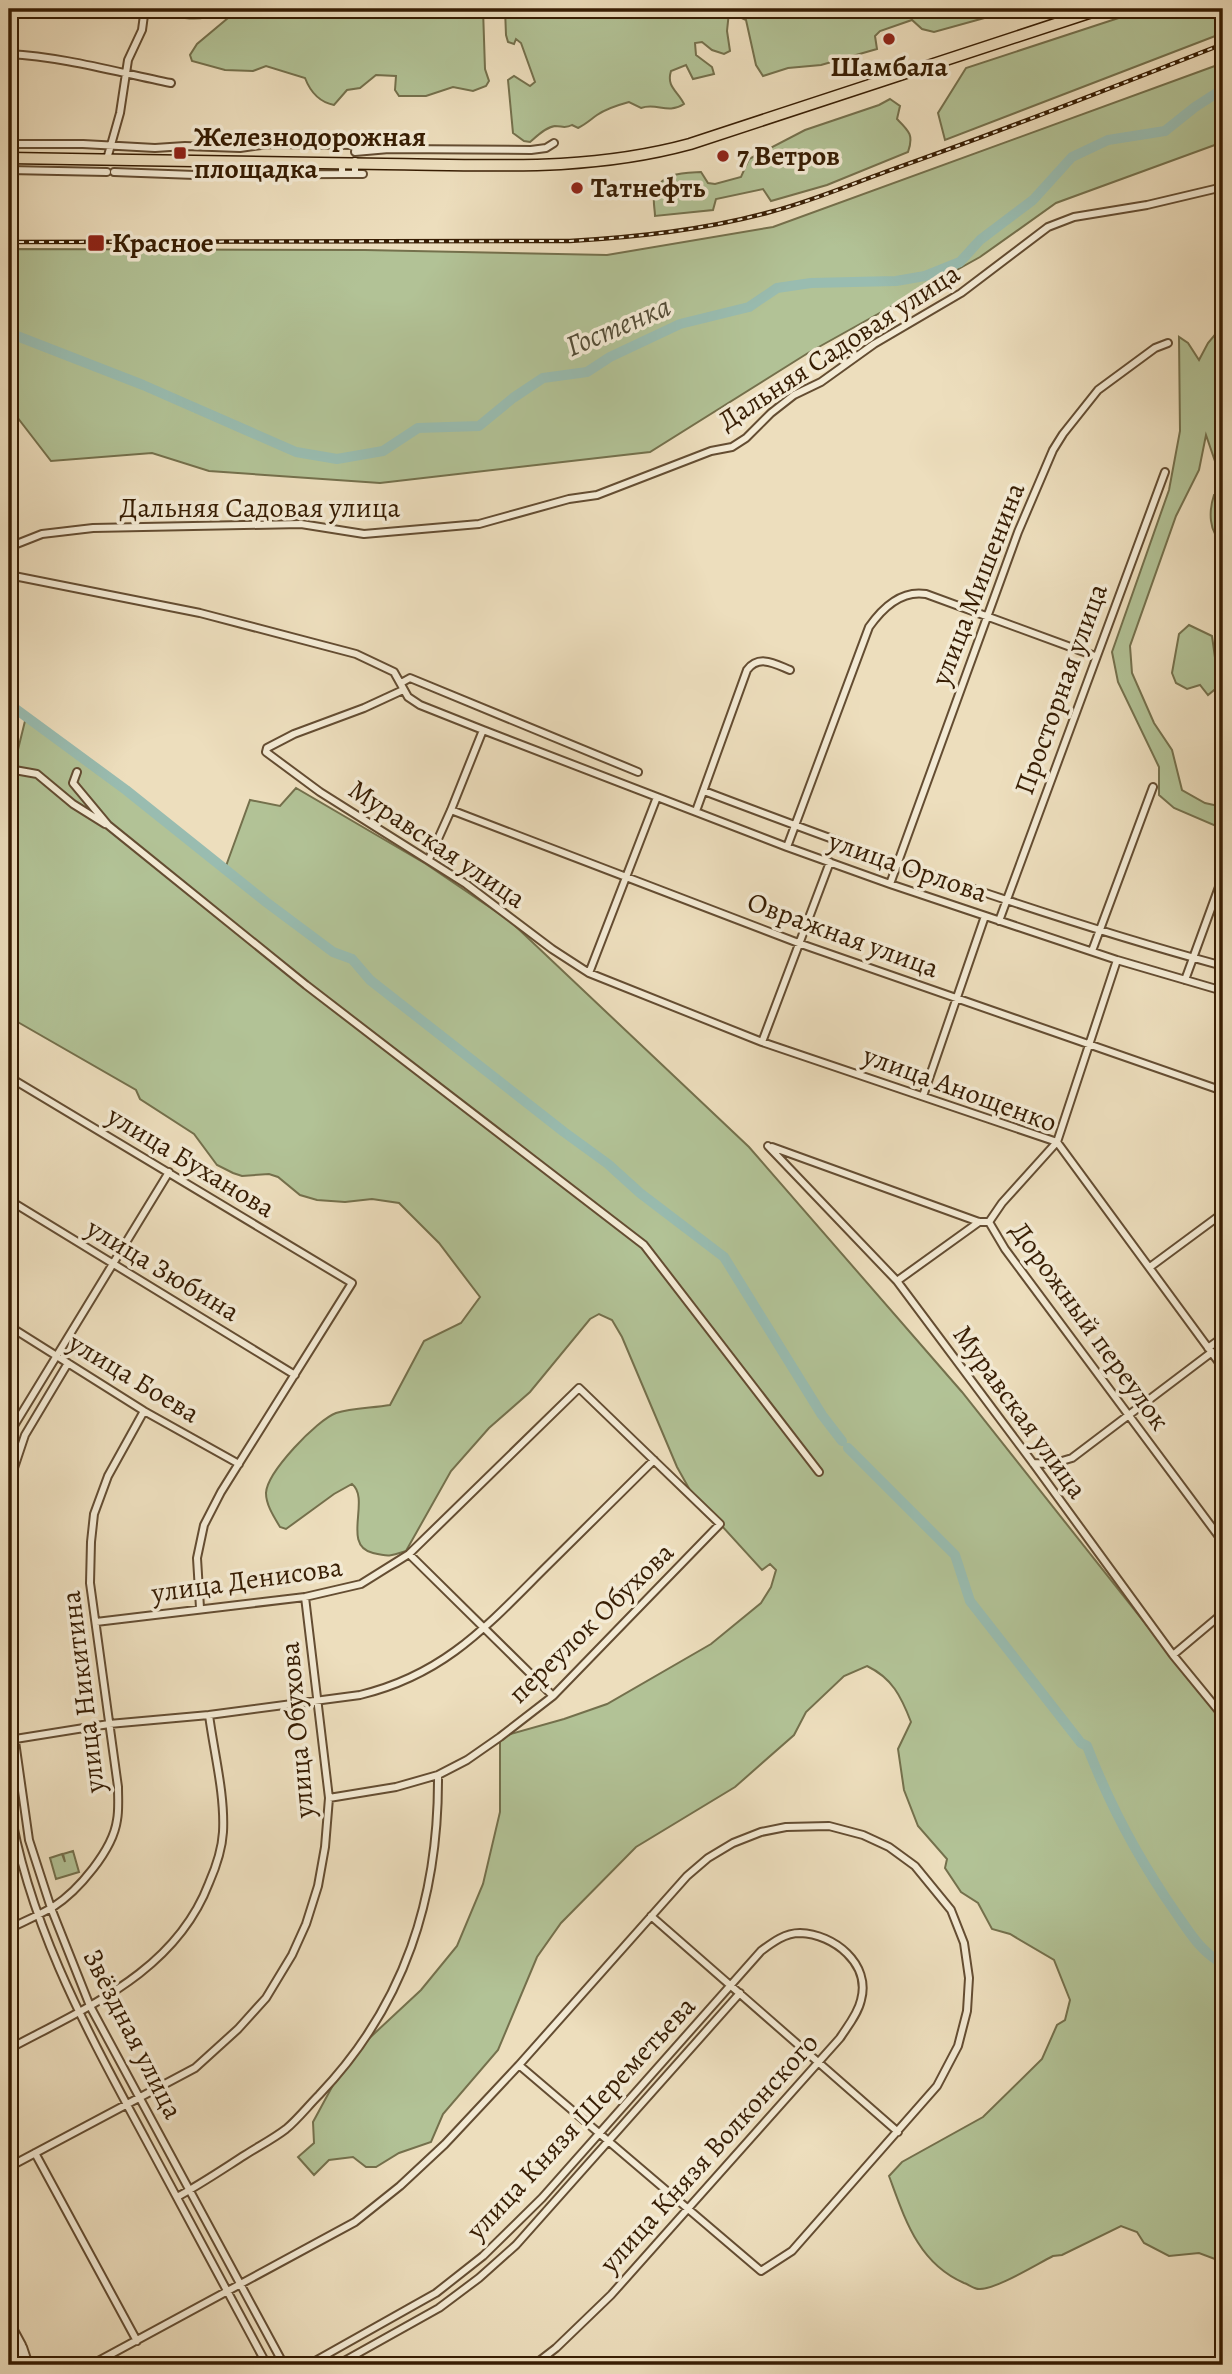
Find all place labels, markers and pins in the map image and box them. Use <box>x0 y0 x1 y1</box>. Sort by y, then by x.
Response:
marker: Шамбала <box>881 31 897 47</box>
place label: Шамбала <box>830 48 948 86</box>
place label: Железнодорожная площадка <box>194 118 426 188</box>
place label: 7 Ветров <box>737 137 840 175</box>
marker: Железнодорожная площадка <box>172 145 188 161</box>
marker: 7 Ветров <box>715 148 731 164</box>
place label: Татнефть <box>591 169 705 207</box>
marker: Татнефть <box>569 180 585 196</box>
place label: Красное <box>112 224 214 262</box>
marker: Красное <box>86 233 106 253</box>

